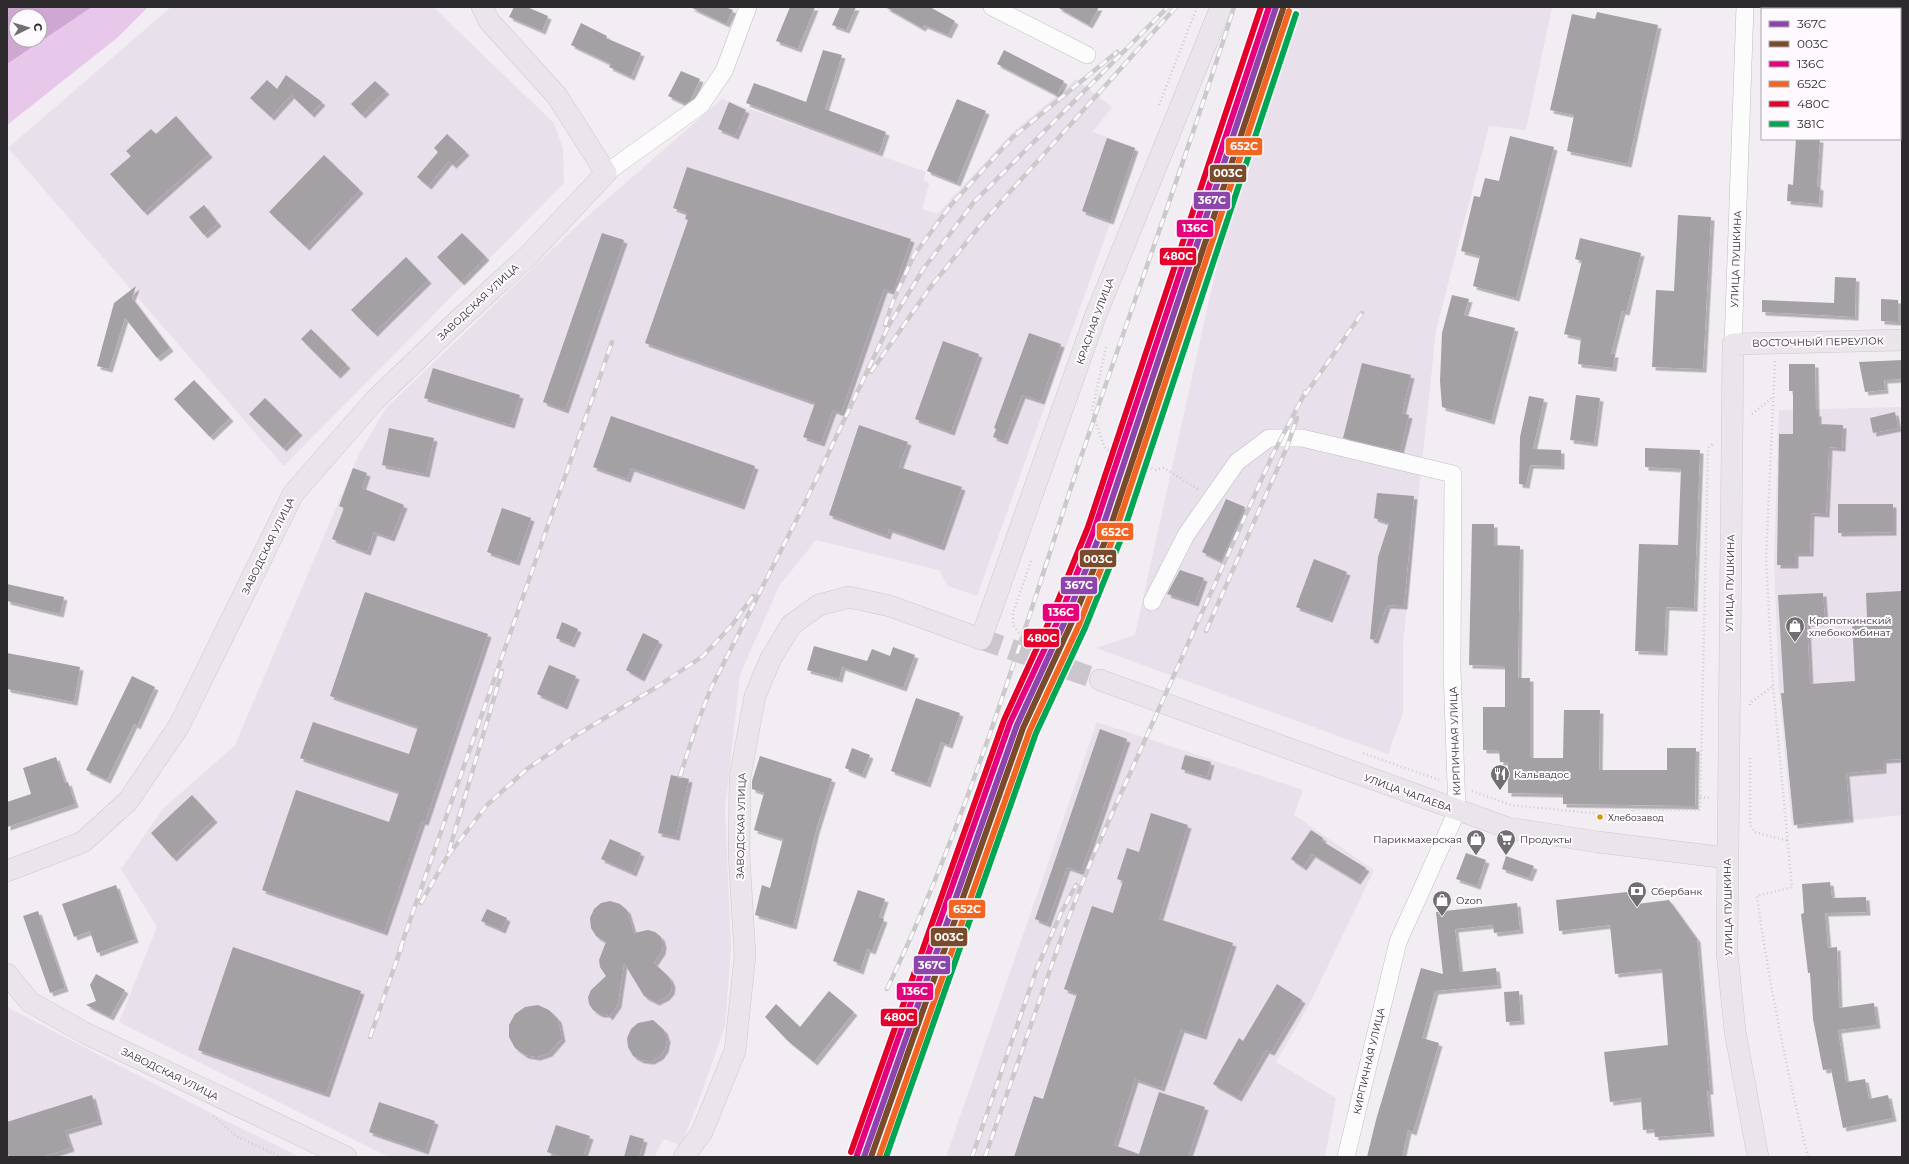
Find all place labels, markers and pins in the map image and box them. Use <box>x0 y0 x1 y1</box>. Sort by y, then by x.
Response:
place label: Кропоткинский хлебокомбинат <box>1809 614 1891 639</box>
shop icon: Кропоткинский хлебокомбинат <box>1784 615 1806 643</box>
restaurant icon: Кальвадос <box>1489 763 1511 791</box>
place label: Кальвадос <box>1514 768 1569 781</box>
marker: Хлебозавод <box>1595 812 1605 822</box>
place label: Хлебозавод <box>1608 812 1664 823</box>
shop icon: Парикмахерская <box>1465 828 1487 856</box>
supermarket icon: Продукты <box>1495 828 1517 856</box>
place label: Парикмахерская <box>1373 833 1462 846</box>
place label: Продукты <box>1520 833 1572 846</box>
bank icon: Сбербанк <box>1626 880 1648 908</box>
place label: Сбербанк <box>1651 885 1703 898</box>
shop icon: Ozon <box>1431 889 1453 917</box>
place label: Ozon <box>1456 894 1482 907</box>

